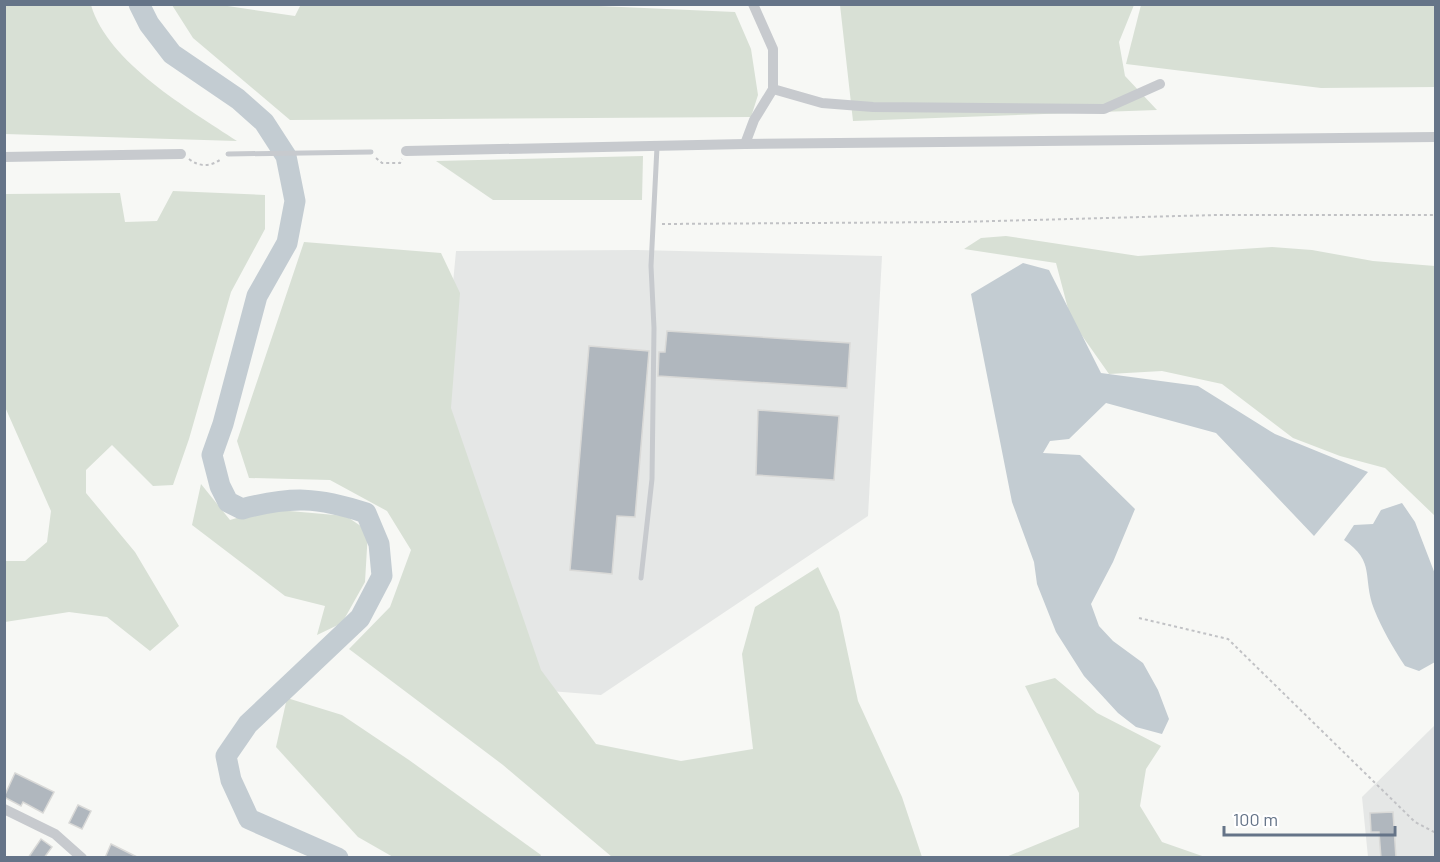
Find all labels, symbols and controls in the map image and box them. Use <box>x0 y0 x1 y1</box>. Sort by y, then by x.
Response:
scale bar <box>1224 799 1395 837</box>
text: 100 m <box>1233 808 1278 830</box>

